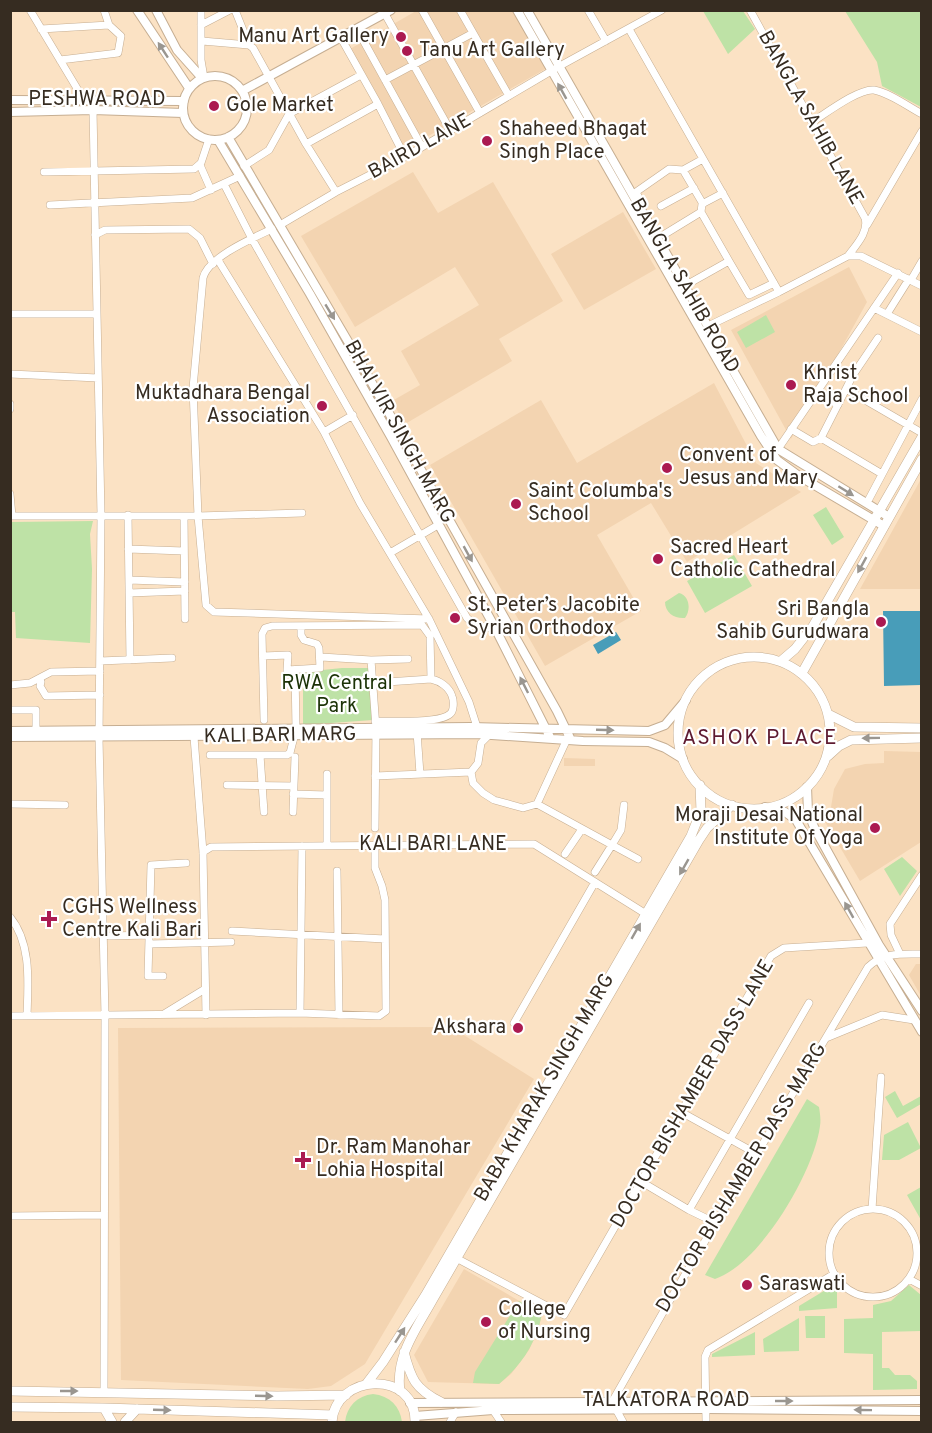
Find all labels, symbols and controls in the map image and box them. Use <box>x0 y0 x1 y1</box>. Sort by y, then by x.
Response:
place label: Manu Art Gallery <box>238 24 389 50</box>
street label: BANGLA SAHIB LANE <box>751 26 869 210</box>
marker: Manu Art Gallery <box>394 30 408 44</box>
place label: Tanu Art Gallery <box>419 38 565 64</box>
one-way arrow <box>157 42 168 58</box>
marker: Tanu Art Gallery <box>400 44 414 58</box>
one-way arrow <box>557 82 567 99</box>
street label: PESHWA ROAD <box>28 87 166 113</box>
place label: Gole Market <box>226 93 334 119</box>
marker: Gole Market <box>207 99 221 113</box>
street label: BAIRD LANE <box>364 108 476 186</box>
place label: Shaheed Bhagat Singh Place <box>499 117 647 166</box>
marker: Shaheed Bhagat Singh Place <box>480 134 494 148</box>
street label: BANGLA SAHIB ROAD <box>623 194 745 378</box>
one-way arrow <box>325 304 336 320</box>
street label: BHAI VIR SINGH MARG <box>338 336 460 528</box>
place label: Khrist Raja School <box>803 361 909 410</box>
marker: Khrist Raja School <box>784 378 798 392</box>
place label: Muktadhara Bengal Association <box>135 381 310 430</box>
marker: Muktadhara Bengal Association <box>315 399 329 413</box>
place label: Convent of Jesus and Mary <box>679 443 818 492</box>
marker: Convent of Jesus and Mary <box>660 461 674 475</box>
place label: Saint Columba's School <box>528 479 672 528</box>
one-way arrow <box>838 485 854 496</box>
marker: Saint Columba's School <box>509 497 523 511</box>
place label: Sacred Heart Catholic Cathedral <box>670 535 835 584</box>
one-way arrow <box>463 546 473 563</box>
marker: Sacred Heart Catholic Cathedral <box>651 552 665 566</box>
one-way arrow <box>856 557 867 573</box>
place label: St. Peter’s Jacobite Syrian Orthodox <box>467 593 640 642</box>
place label: Sri Bangla Sahib Gurudwara <box>716 597 869 646</box>
marker: St. Peter’s Jacobite Syrian Orthodox <box>448 611 462 625</box>
marker: Sri Bangla Sahib Gurudwara <box>874 615 888 629</box>
park label: RWA Central Park <box>281 671 393 720</box>
one-way arrow <box>519 676 529 693</box>
street label: KALI BARI MARG <box>203 722 357 750</box>
one-way arrow <box>595 725 614 734</box>
district label: ASHOK PLACE <box>682 725 838 752</box>
one-way arrow <box>861 734 880 743</box>
place label: Moraji Desai National Institute Of Yoga <box>675 803 863 852</box>
marker: Moraji Desai National Institute Of Yoga <box>868 821 882 835</box>
street label: KALI BARI LANE <box>359 832 507 858</box>
one-way arrow <box>679 859 689 876</box>
place label: CGHS Wellness Centre Kali Bari <box>62 895 202 944</box>
one-way arrow <box>844 901 854 918</box>
marker: CGHS Wellness Centre Kali Bari <box>40 910 58 928</box>
one-way arrow <box>631 922 641 939</box>
street label: DOCTOR BISHAMBER DASS LANE <box>605 955 781 1233</box>
street label: BABA KHARAK SINGH MARG <box>469 969 621 1207</box>
place label: Akshara <box>433 1015 506 1041</box>
marker: Akshara <box>511 1021 525 1035</box>
street label: DOCTOR BISHAMBER DASS MARG <box>651 1038 833 1318</box>
place label: Dr. Ram Manohar Lohia Hospital <box>316 1135 471 1184</box>
marker: Dr. Ram Manohar Lohia Hospital <box>294 1151 312 1169</box>
place label: Saraswati <box>759 1272 845 1298</box>
marker: Saraswati <box>740 1278 754 1292</box>
place label: College of Nursing <box>498 1297 591 1346</box>
marker: College of Nursing <box>479 1315 493 1329</box>
one-way arrow <box>394 1327 405 1343</box>
one-way arrow <box>59 1386 78 1396</box>
street label: TALKATORA ROAD <box>582 1388 750 1414</box>
one-way arrow <box>254 1391 273 1401</box>
one-way arrow <box>774 1396 793 1406</box>
one-way arrow <box>153 1405 172 1415</box>
one-way arrow <box>854 1405 873 1415</box>

